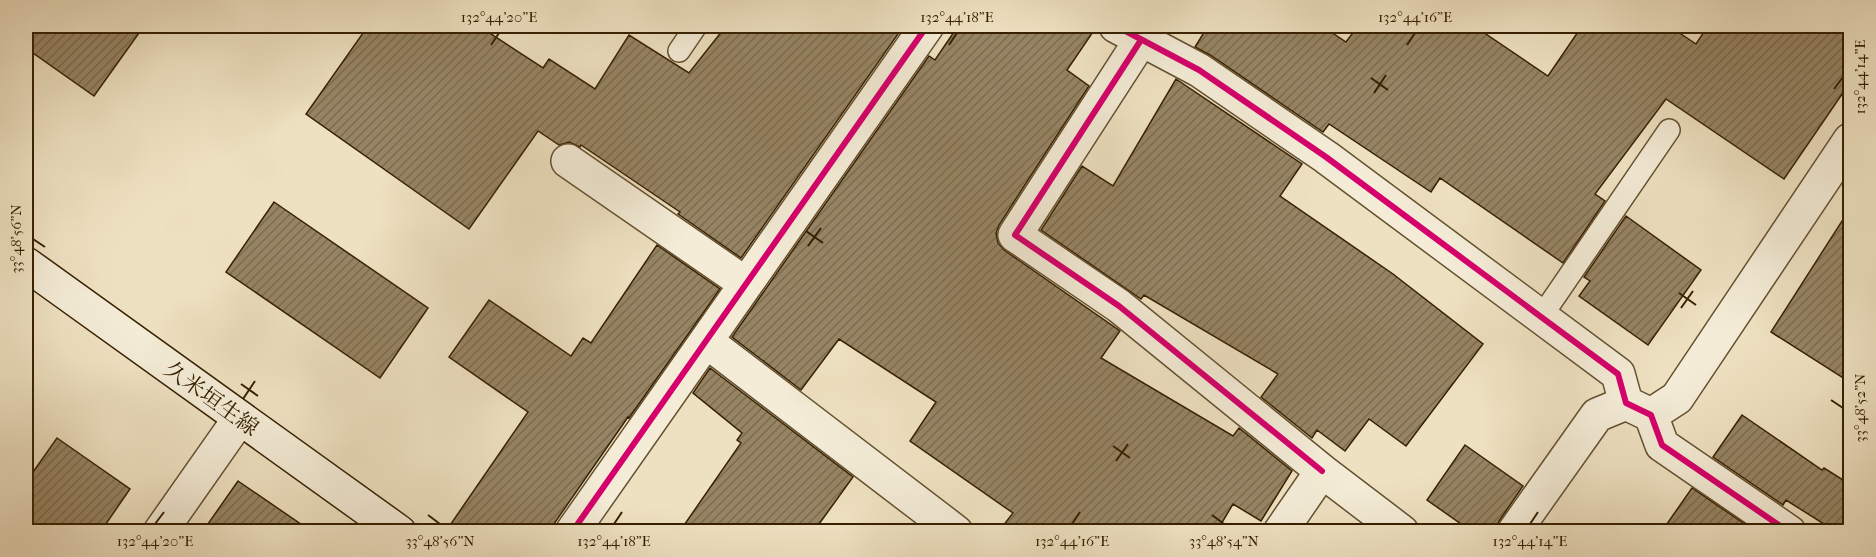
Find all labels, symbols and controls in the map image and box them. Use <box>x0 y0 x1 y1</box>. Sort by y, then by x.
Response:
text: 132°44'20"E <box>461 8 537 26</box>
text: 132°44'18"E <box>920 8 994 26</box>
text: 132°44'16"E <box>1378 8 1452 26</box>
text: 132°44'14"E <box>1851 40 1869 114</box>
text: 33°48'56"N <box>7 204 25 274</box>
street label: 久米垣生線 <box>159 356 264 442</box>
text: 33°48'52"N <box>1851 373 1869 442</box>
text: 132°44'20"E <box>117 532 193 550</box>
text: 33°48'56"N <box>405 532 475 550</box>
text: 132°44'18"E <box>577 532 651 550</box>
text: 132°44'16"E <box>1035 532 1109 550</box>
text: 33°48'54"N <box>1189 532 1260 550</box>
text: 132°44'14"E <box>1493 532 1567 550</box>

